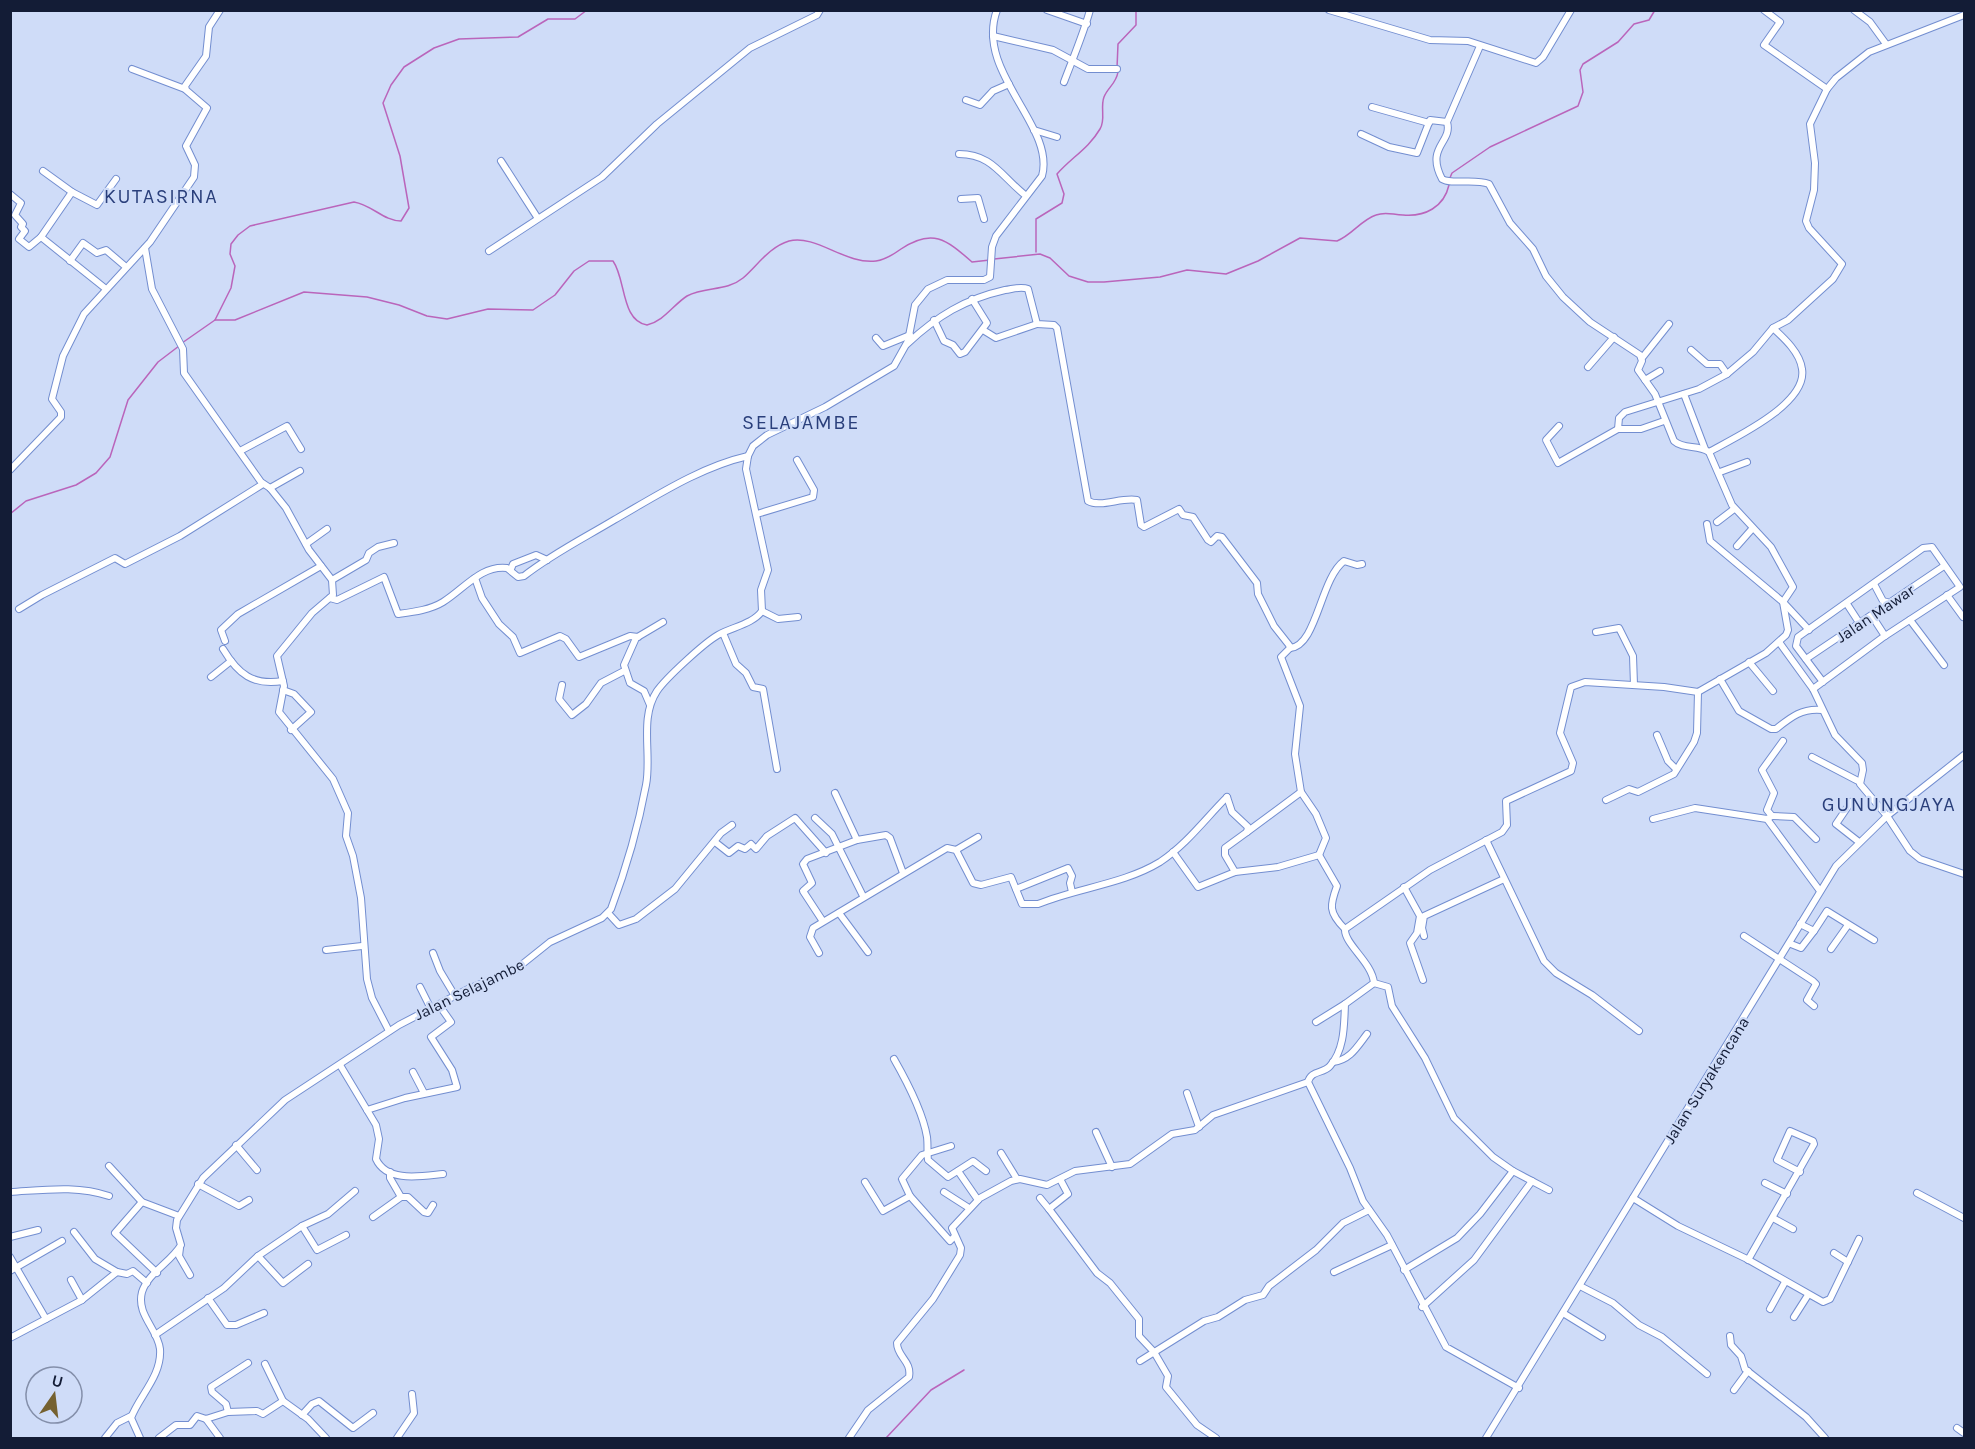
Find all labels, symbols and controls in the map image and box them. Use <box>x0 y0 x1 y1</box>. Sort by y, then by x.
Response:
district label: KUTASIRNA <box>104 185 218 208</box>
district label: SELAJAMBE <box>742 411 860 434</box>
street label: Jalan Mawar <box>1832 580 1918 647</box>
district label: GUNUNGJAYA <box>1822 793 1956 816</box>
street label: Jalan Selajambe <box>411 955 527 1024</box>
street label: Jalan Suryakencana <box>1660 1013 1753 1147</box>
north arrow <box>24 1365 84 1425</box>
text: U <box>50 1370 65 1391</box>

